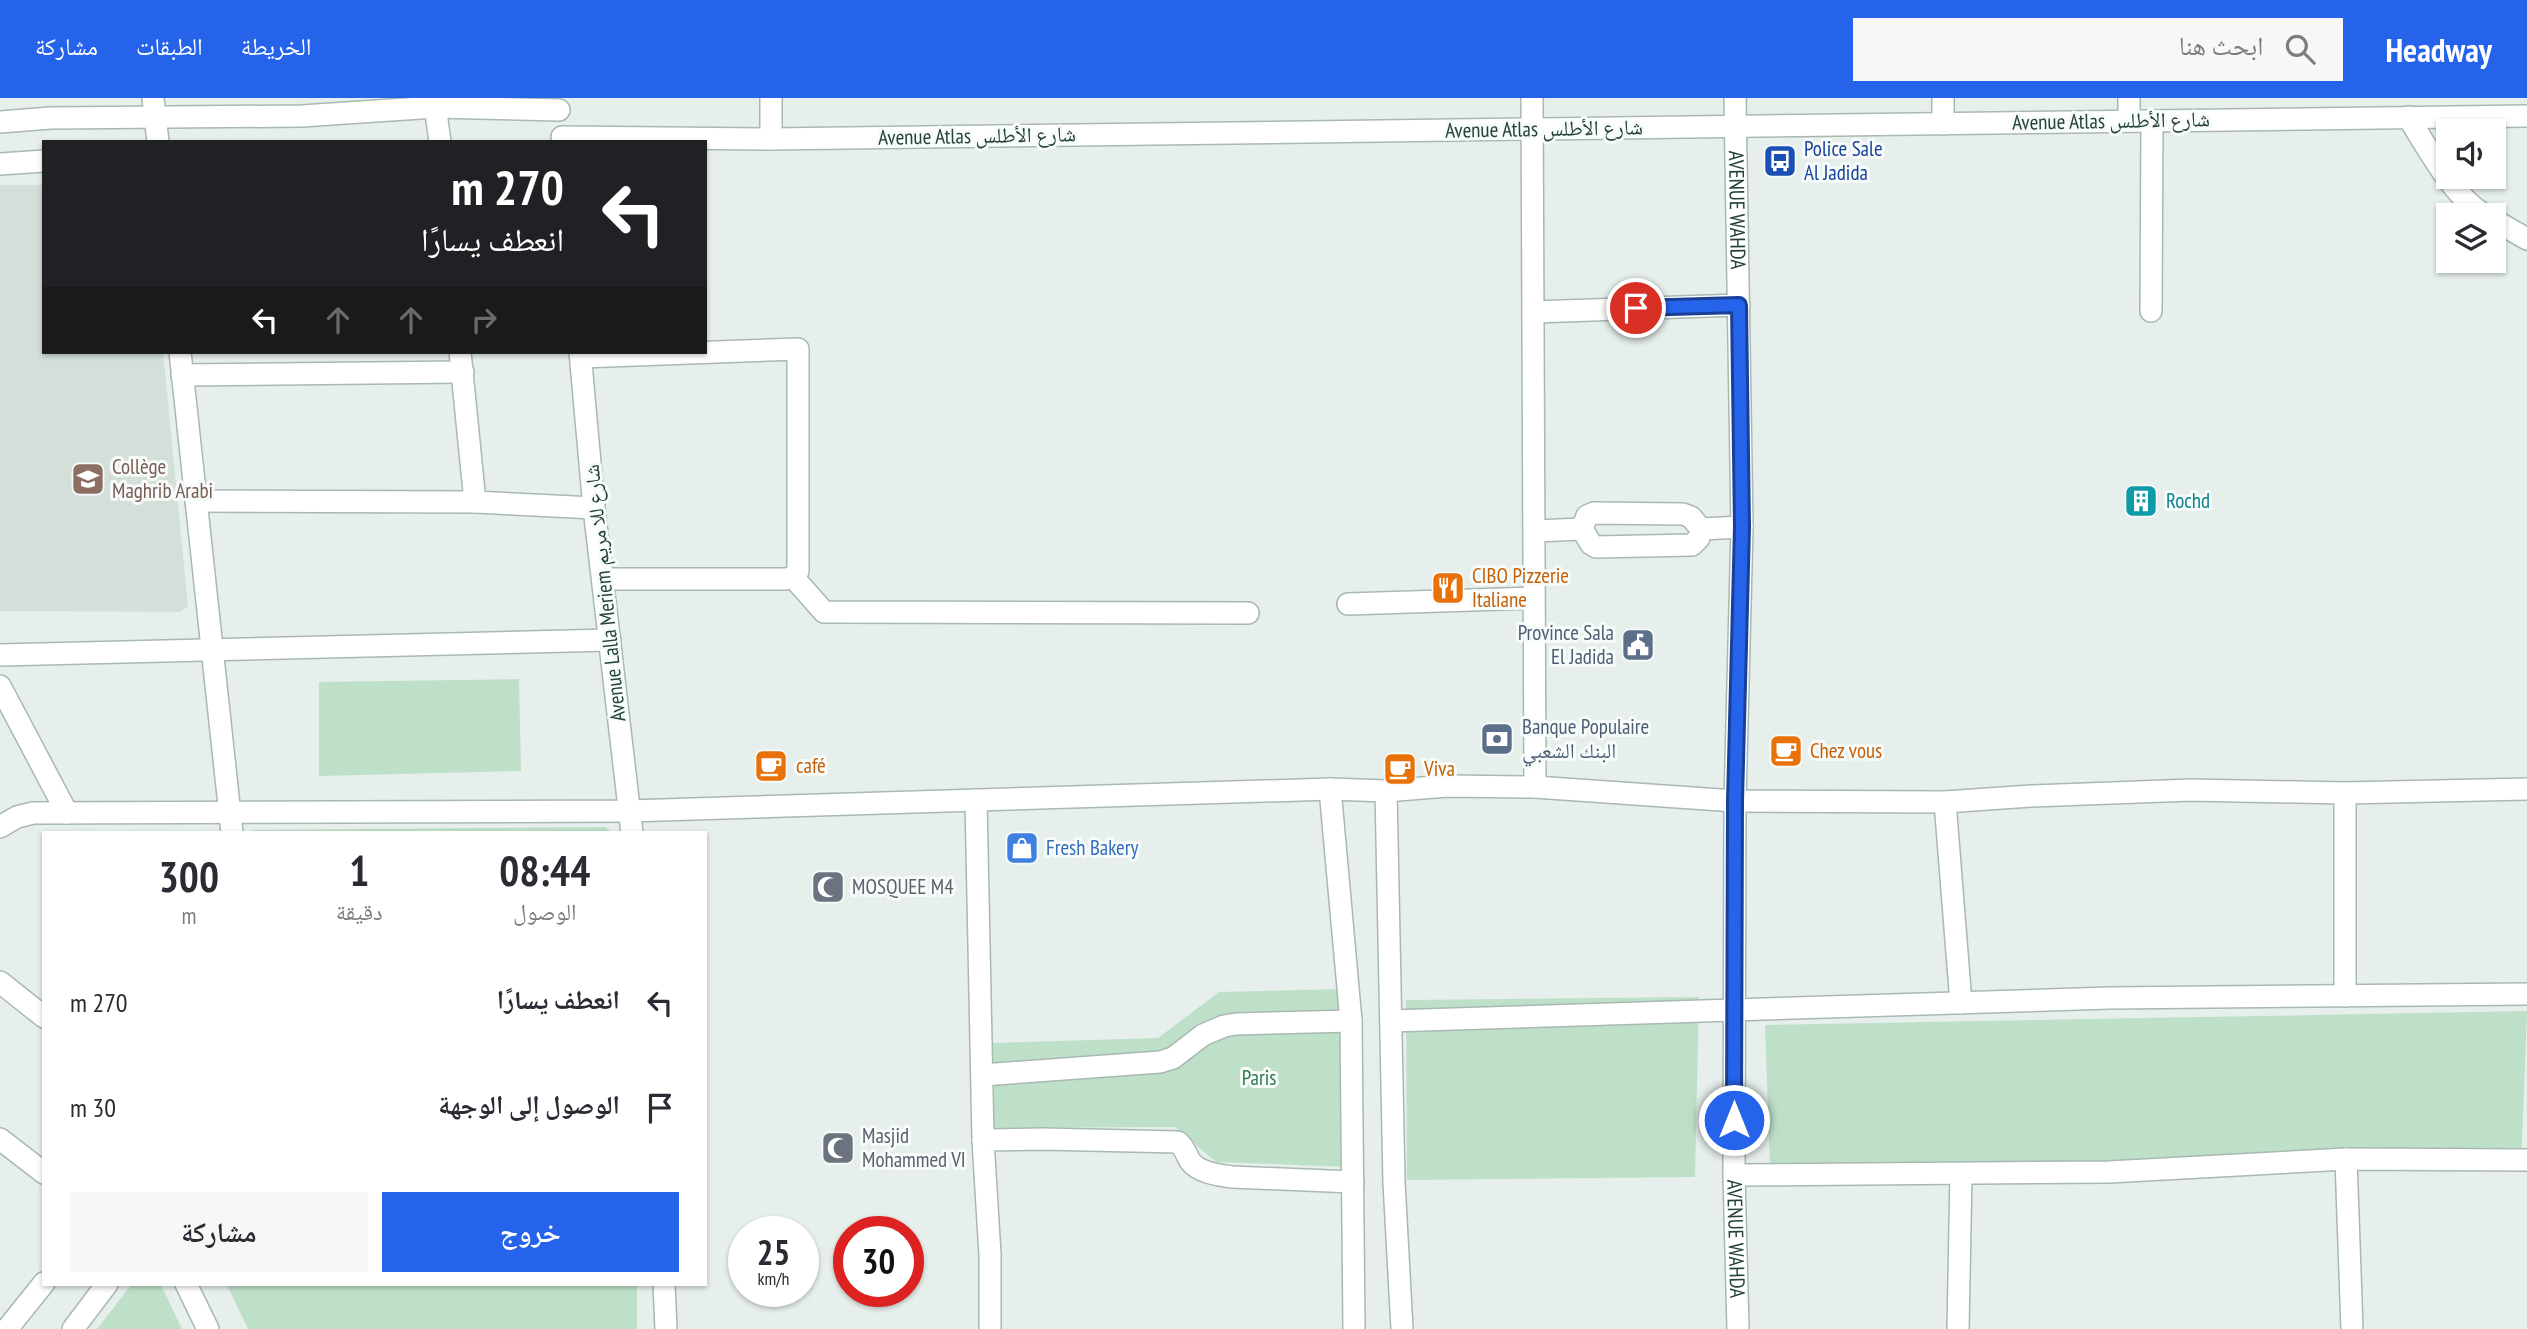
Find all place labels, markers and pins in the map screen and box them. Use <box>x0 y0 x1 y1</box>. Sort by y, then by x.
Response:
place label: Police Sale Al Jadida <box>1804 135 1883 186</box>
bus stop icon: Police Sale Al Jadida <box>1761 142 1799 180</box>
pin <box>1606 278 1666 338</box>
place label: Collège Maghrib Arabi <box>112 453 213 504</box>
school or university icon: Collège Maghrib Arabi <box>69 460 107 498</box>
building icon: Rochd <box>2122 482 2160 520</box>
place label: Rochd <box>2166 487 2210 514</box>
place label: CIBO Pizzerie Italiane <box>1472 562 1569 613</box>
restaurant icon: CIBO Pizzerie Italiane <box>1429 569 1467 607</box>
place label: Province Sala El Jadida <box>1518 619 1614 670</box>
public building icon: Province Sala El Jadida <box>1619 626 1657 664</box>
place label: Banque Populaire البنك الشعبي <box>1522 713 1649 767</box>
bank icon: Banque Populaire البنك الشعبي <box>1478 720 1516 758</box>
cafe icon: Chez vous <box>1767 732 1805 770</box>
place label: Chez vous <box>1810 737 1882 764</box>
cafe icon: café <box>752 747 790 785</box>
cafe icon: Viva <box>1381 750 1419 788</box>
place label: café <box>796 752 826 779</box>
place label: Viva <box>1423 755 1455 782</box>
shop icon: Fresh Bakery <box>1003 829 1041 867</box>
place label: Fresh Bakery <box>1046 834 1139 861</box>
mosque icon: MOSQUEE M4 <box>809 868 847 906</box>
place label: MOSQUEE M4 <box>852 873 954 900</box>
place label: Masjid Mohammed VI <box>862 1122 966 1173</box>
mosque icon: Masjid Mohammed VI <box>819 1129 857 1167</box>

